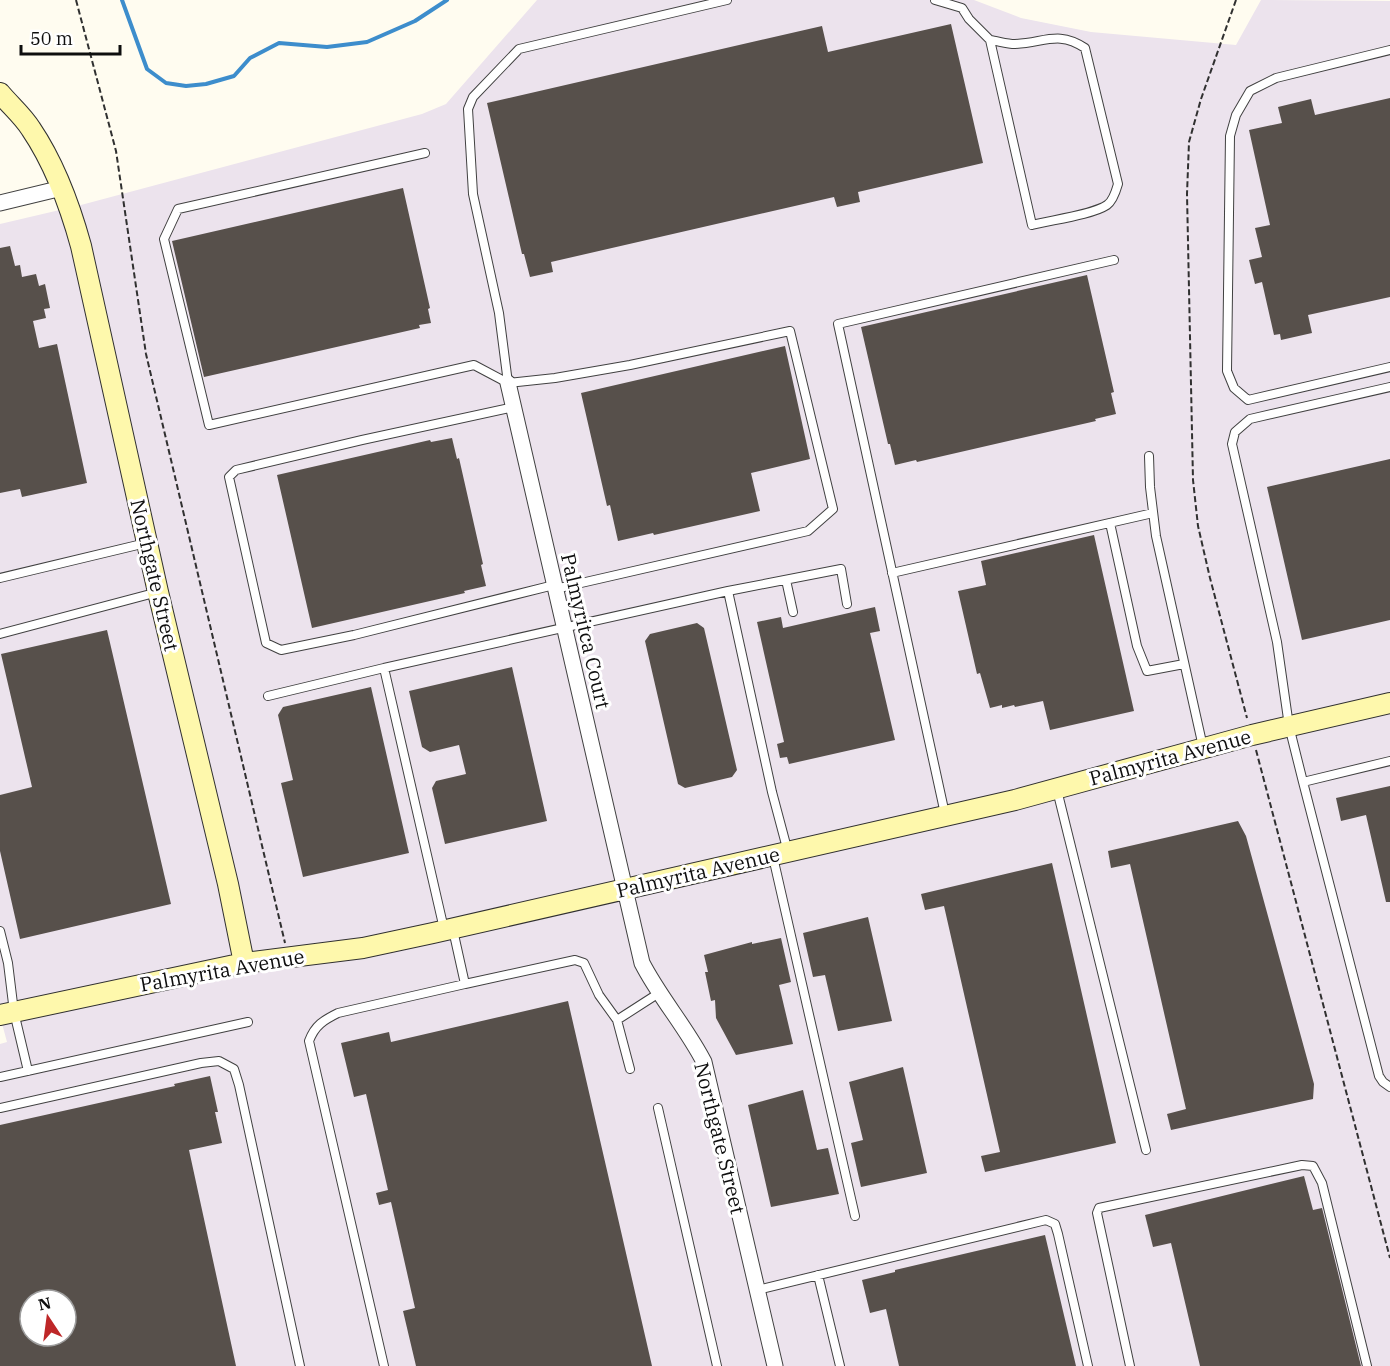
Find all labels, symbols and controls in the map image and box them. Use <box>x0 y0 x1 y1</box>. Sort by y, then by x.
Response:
scale bar <box>21 18 120 56</box>
text: 50 m <box>30 27 73 50</box>
street label: Northgate Street <box>124 496 186 654</box>
street label: Palmyritca Court <box>555 550 617 712</box>
street label: Palmyrita Avenue <box>1086 722 1254 792</box>
street label: Palmyrita Avenue <box>614 840 782 904</box>
street label: Palmyrita Avenue <box>138 942 306 998</box>
street label: Northgate Street <box>688 1059 752 1217</box>
north arrow <box>18 1288 78 1348</box>
text: N <box>36 1292 53 1315</box>

